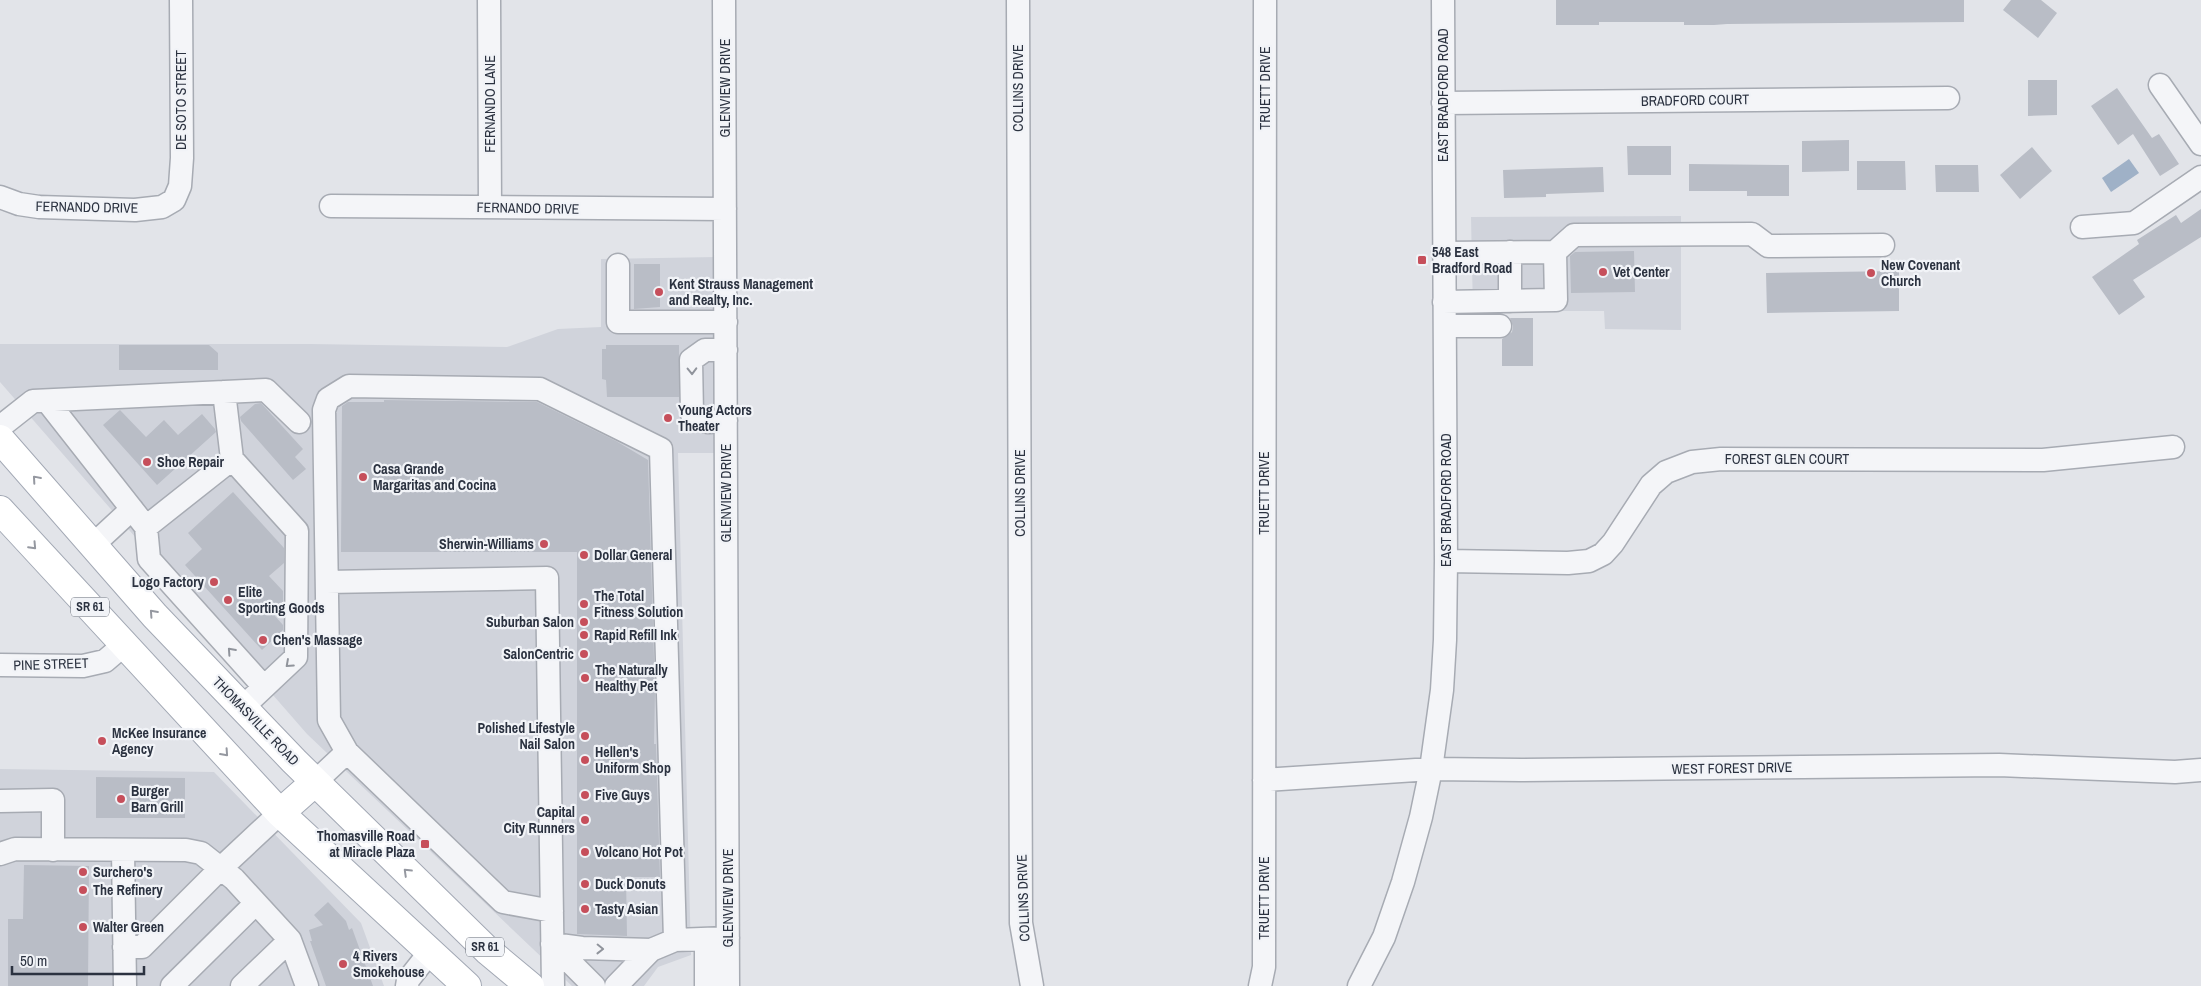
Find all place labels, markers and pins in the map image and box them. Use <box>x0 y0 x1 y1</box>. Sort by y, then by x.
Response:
place label: 548 East Bradford Road <box>1432 243 1512 277</box>
marker: 548 East Bradford Road <box>1416 254 1428 266</box>
place label: New Covenant Church <box>1881 256 1960 290</box>
place label: Vet Center <box>1613 263 1670 281</box>
marker: Vet Center <box>1597 266 1609 278</box>
marker: New Covenant Church <box>1865 267 1877 279</box>
place label: Kent Strauss Management and Realty, Inc. <box>669 275 813 309</box>
marker: Kent Strauss Management and Realty, Inc. <box>653 286 665 298</box>
place label: Young Actors Theater <box>678 401 752 435</box>
marker: Young Actors Theater <box>662 412 674 424</box>
place label: Shoe Repair <box>157 453 225 471</box>
marker: Shoe Repair <box>141 456 153 468</box>
place label: Casa Grande Margaritas and Cocina <box>373 460 497 494</box>
marker: Casa Grande Margaritas and Cocina <box>357 471 369 483</box>
place label: Sherwin-Williams <box>439 535 534 553</box>
marker: Sherwin-Williams <box>538 538 550 550</box>
place label: Dollar General <box>594 546 672 564</box>
marker: Dollar General <box>578 549 590 561</box>
place label: Logo Factory <box>132 573 205 591</box>
marker: Logo Factory <box>208 576 220 588</box>
place label: Elite Sporting Goods <box>238 583 325 617</box>
place label: The Total Fitness Solution <box>594 587 683 621</box>
marker: Elite Sporting Goods <box>222 594 234 606</box>
marker: The Total Fitness Solution <box>578 598 590 610</box>
place label: Suburban Salon <box>486 613 574 631</box>
marker: Suburban Salon <box>578 616 590 628</box>
place label: Rapid Refill Ink <box>594 626 678 644</box>
marker: Rapid Refill Ink <box>578 629 590 641</box>
place label: Chen's Massage <box>273 631 363 649</box>
marker: Chen's Massage <box>257 634 269 646</box>
place label: SalonCentric <box>503 645 574 663</box>
marker: SalonCentric <box>578 648 590 660</box>
place label: The Naturally Healthy Pet <box>595 661 668 695</box>
marker: The Naturally Healthy Pet <box>579 672 591 684</box>
place label: Polished Lifestyle Nail Salon <box>477 719 575 753</box>
place label: McKee Insurance Agency <box>112 724 206 758</box>
marker: Polished Lifestyle Nail Salon <box>579 730 591 742</box>
marker: McKee Insurance Agency <box>96 735 108 747</box>
place label: Hellen's Uniform Shop <box>595 743 671 777</box>
marker: Hellen's Uniform Shop <box>579 754 591 766</box>
place label: Burger Barn Grill <box>131 782 183 816</box>
place label: Five Guys <box>595 786 650 804</box>
marker: Five Guys <box>579 789 591 801</box>
marker: Burger Barn Grill <box>115 793 127 805</box>
place label: Capital City Runners <box>504 803 575 837</box>
marker: Capital City Runners <box>579 814 591 826</box>
place label: Thomasville Road at Miracle Plaza <box>317 827 416 861</box>
marker: Thomasville Road at Miracle Plaza <box>419 838 431 850</box>
place label: Volcano Hot Pot <box>595 843 683 861</box>
marker: Volcano Hot Pot <box>579 846 591 858</box>
place label: Surchero's <box>93 863 153 881</box>
marker: Surchero's <box>77 866 89 878</box>
place label: Duck Donuts <box>595 875 666 893</box>
marker: Duck Donuts <box>579 878 591 890</box>
place label: The Refinery <box>93 881 163 899</box>
marker: The Refinery <box>77 884 89 896</box>
place label: Tasty Asian <box>595 900 658 918</box>
marker: Tasty Asian <box>579 903 591 915</box>
place label: Walter Green <box>93 918 164 936</box>
marker: Walter Green <box>77 921 89 933</box>
place label: 4 Rivers Smokehouse <box>353 947 424 981</box>
marker: 4 Rivers Smokehouse <box>337 958 349 970</box>

